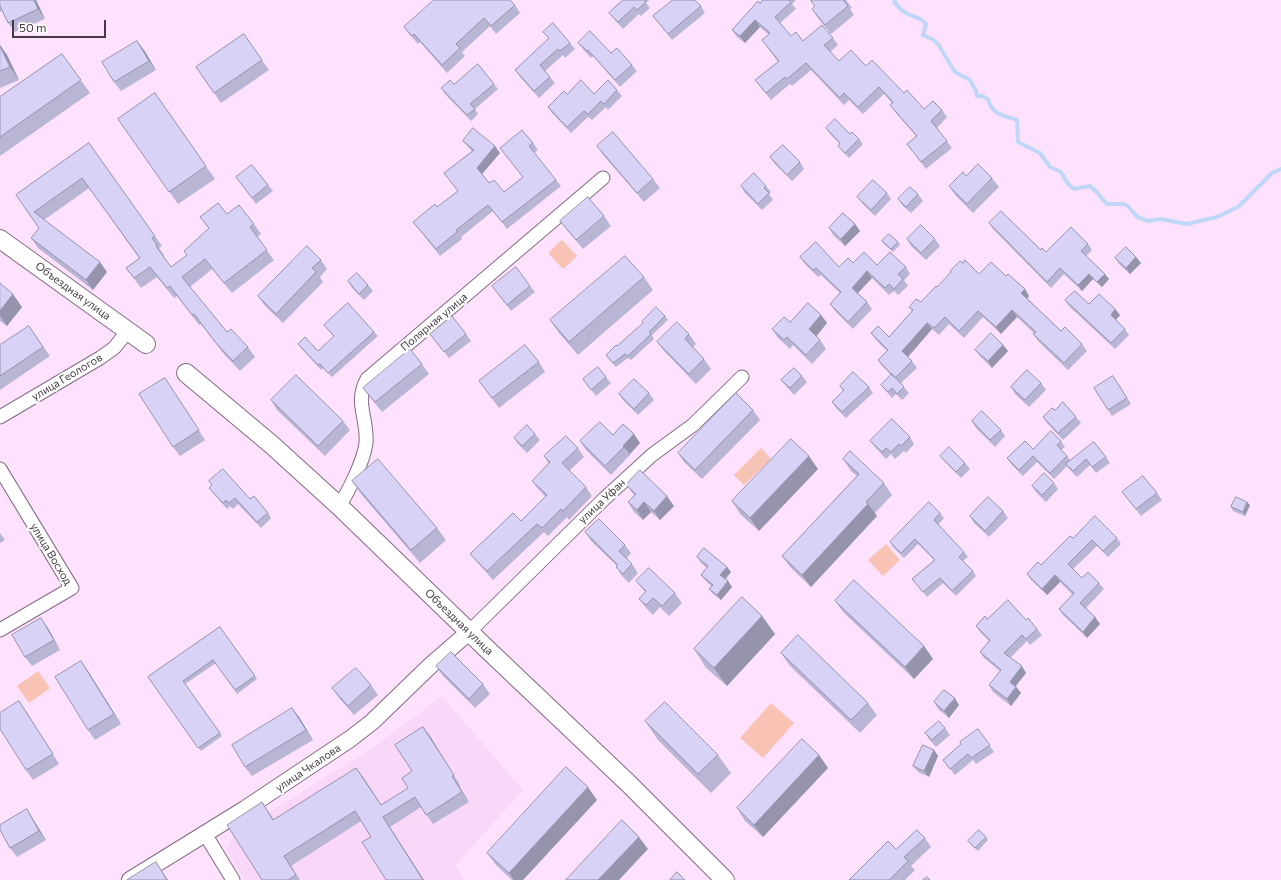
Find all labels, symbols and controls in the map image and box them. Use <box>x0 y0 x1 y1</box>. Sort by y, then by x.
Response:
scale bar <box>14 12 108 38</box>
text: 50 m <box>19 20 47 34</box>
street label: Объездная улица <box>33 259 113 323</box>
street label: Полярная улица <box>398 290 470 354</box>
street label: улица Геологов <box>29 351 105 403</box>
street label: улица Уфан <box>576 476 628 526</box>
street label: улица Восход <box>27 521 75 587</box>
street label: Объездная улица <box>422 586 496 658</box>
street label: улица Чкалова <box>273 741 343 795</box>

